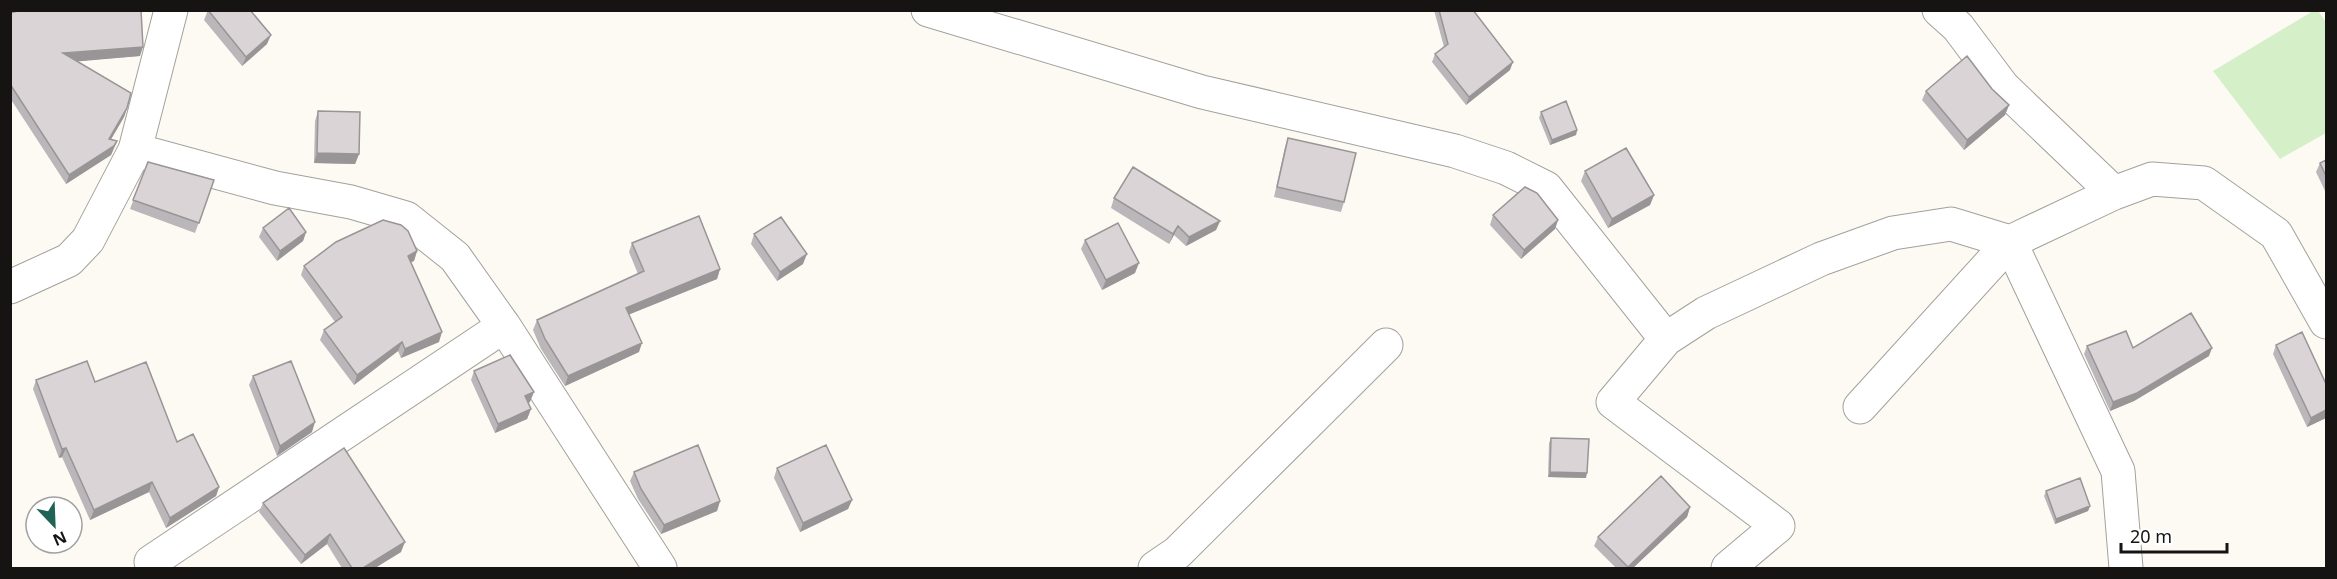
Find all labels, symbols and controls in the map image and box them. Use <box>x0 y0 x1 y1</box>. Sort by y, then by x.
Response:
north arrow <box>24 495 84 555</box>
scale bar <box>2121 516 2228 554</box>
text: 20 m <box>2130 524 2172 548</box>
text: N <box>50 526 70 551</box>

